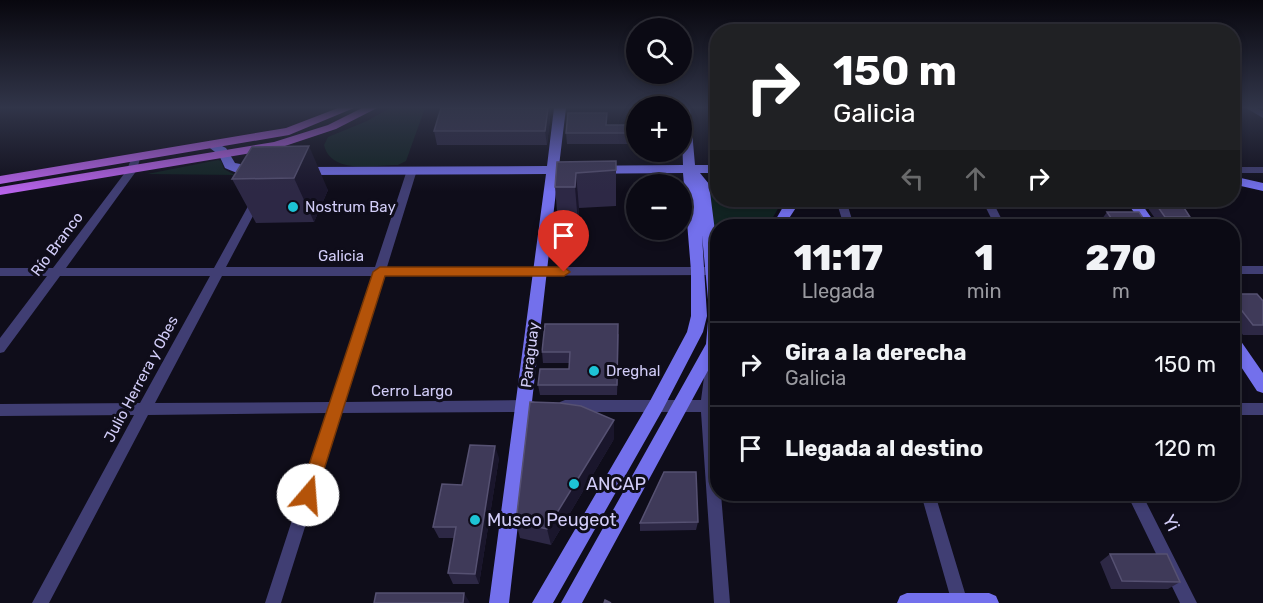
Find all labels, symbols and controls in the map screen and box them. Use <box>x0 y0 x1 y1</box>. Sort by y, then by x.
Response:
map controls <box>626 18 692 240</box>
button: search <box>626 18 692 84</box>
text: 150 m <box>833 46 957 96</box>
icon: right <box>734 48 812 126</box>
button: + <box>626 96 692 162</box>
text: Galicia <box>833 97 916 129</box>
icon: left <box>896 162 929 195</box>
icon: ahead <box>959 162 992 195</box>
icon: right <box>1022 162 1055 195</box>
button: − <box>626 174 692 240</box>
place label: Nostrum Bay <box>305 198 396 216</box>
marker: Nostrum Bay <box>286 200 300 214</box>
street label: Río Branco <box>27 208 87 280</box>
pin <box>538 210 589 272</box>
icon: arrive <box>547 219 580 252</box>
text: 11:17 <box>794 236 883 279</box>
text: 1 <box>975 236 994 279</box>
text: 270 <box>1085 236 1156 279</box>
street label: Galicia <box>318 247 364 265</box>
text: Llegada <box>802 279 875 303</box>
text: min <box>967 279 1002 303</box>
text: m <box>1112 279 1130 303</box>
street label: Julio Herrera y Obes <box>100 312 182 445</box>
street label: Paraguay <box>517 321 543 389</box>
text: Gira a la derecha <box>785 339 966 366</box>
icon: right <box>734 348 767 381</box>
text: 150 m <box>1155 351 1216 378</box>
place label: Dreghal <box>606 362 660 380</box>
marker: Dreghal <box>587 364 601 378</box>
text: Galicia <box>785 366 846 390</box>
street label: Cerro Largo <box>371 382 453 400</box>
icon: arrive <box>734 432 767 465</box>
text: Llegada al destino <box>785 435 983 462</box>
text: 120 m <box>1155 435 1216 462</box>
position arrow <box>276 463 340 527</box>
place label: ANCAP <box>586 473 646 495</box>
marker: ANCAP <box>567 477 581 491</box>
place label: Museo Peugeot <box>487 509 617 531</box>
street label: Yi <box>1158 511 1184 535</box>
marker: Museo Peugeot <box>468 513 482 527</box>

